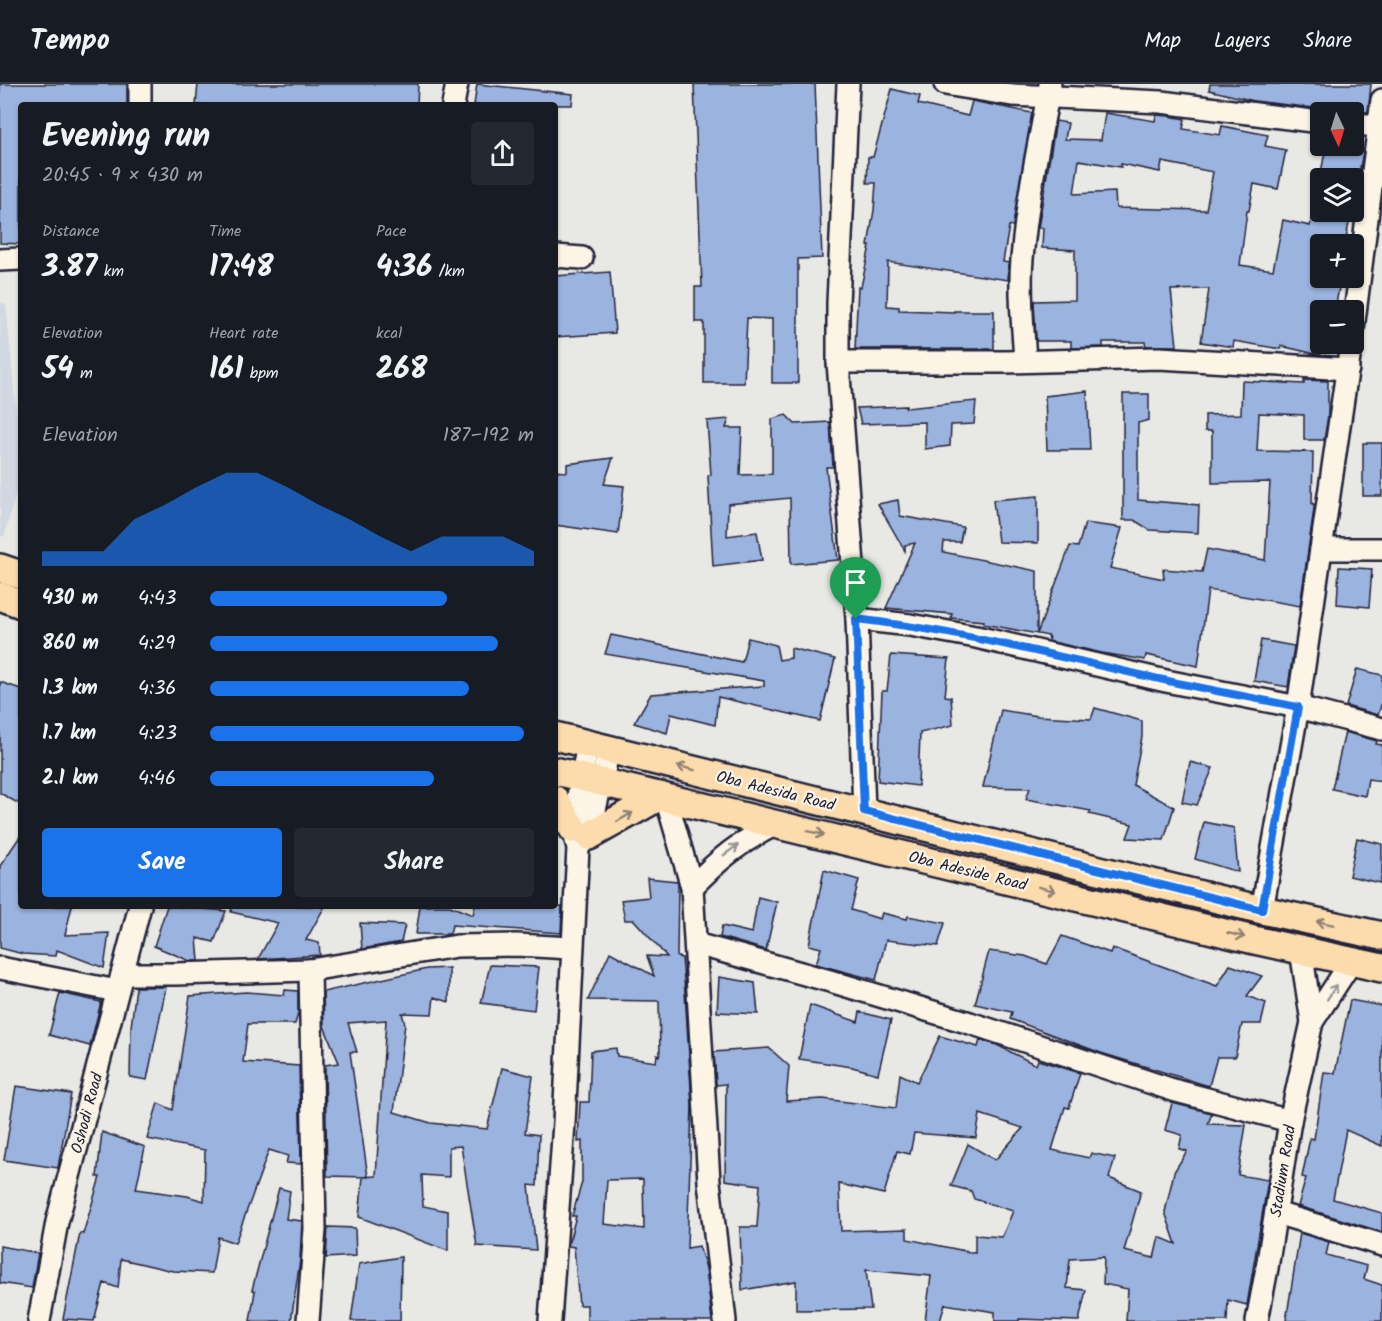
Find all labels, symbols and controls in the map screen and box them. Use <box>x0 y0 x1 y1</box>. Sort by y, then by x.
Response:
text: Tempo <box>30 19 110 64</box>
text: Map <box>1144 25 1181 58</box>
text: Layers <box>1214 25 1270 58</box>
text: Share <box>1303 25 1352 58</box>
north arrow <box>1310 102 1364 156</box>
map controls <box>1310 102 1364 354</box>
text: Evening run <box>42 111 210 164</box>
button: share <box>471 122 534 185</box>
text: 20:45 · 9 × 430 m <box>42 160 203 192</box>
button: layers <box>1310 168 1364 222</box>
text: Distance <box>42 219 100 244</box>
text: Time <box>209 219 241 244</box>
text: Pace <box>376 219 407 244</box>
button: + <box>1310 234 1364 288</box>
text: 3.87 <box>42 244 97 292</box>
text: 17:48 <box>209 244 274 292</box>
text: 4:36 <box>376 244 432 292</box>
text: km <box>97 259 124 284</box>
text: /km <box>432 259 465 284</box>
button: − <box>1310 300 1364 354</box>
text: Elevation <box>42 321 103 346</box>
text: Heart rate <box>209 321 279 346</box>
text: kcal <box>376 321 402 346</box>
text: 54 <box>42 346 74 394</box>
text: 161 <box>209 346 243 394</box>
text: 268 <box>376 346 427 394</box>
text: m <box>74 361 93 386</box>
text: bpm <box>243 361 279 386</box>
text: Elevation <box>42 420 118 452</box>
text: 187–192 m <box>443 420 534 452</box>
pin <box>830 557 881 619</box>
icon: arrive <box>839 566 872 599</box>
text: 430 m <box>42 583 98 615</box>
text: 4:43 <box>138 583 176 615</box>
text: 860 m <box>42 628 99 660</box>
text: 4:29 <box>138 628 175 660</box>
text: 1.3 km <box>42 673 98 705</box>
text: 4:36 <box>138 673 176 705</box>
text: 1.7 km <box>42 718 96 750</box>
text: 4:23 <box>138 718 177 750</box>
one-way arrow <box>677 761 696 773</box>
text: 2.1 km <box>42 763 98 795</box>
text: 4:46 <box>138 763 176 795</box>
street label: Oba Adesida Road <box>714 765 839 819</box>
one-way arrow <box>616 810 633 822</box>
button: Save <box>42 828 282 897</box>
button: Share <box>294 828 534 897</box>
one-way arrow <box>806 828 825 840</box>
one-way arrow <box>722 844 738 857</box>
street label: Oba Adeside Road <box>906 845 1031 899</box>
one-way arrow <box>1037 883 1056 895</box>
one-way arrow <box>1315 917 1334 929</box>
one-way arrow <box>1226 930 1245 942</box>
one-way arrow <box>1326 984 1338 1001</box>
street label: Oshodi Road <box>65 1069 110 1157</box>
street label: Stadium Road <box>1264 1122 1303 1219</box>

